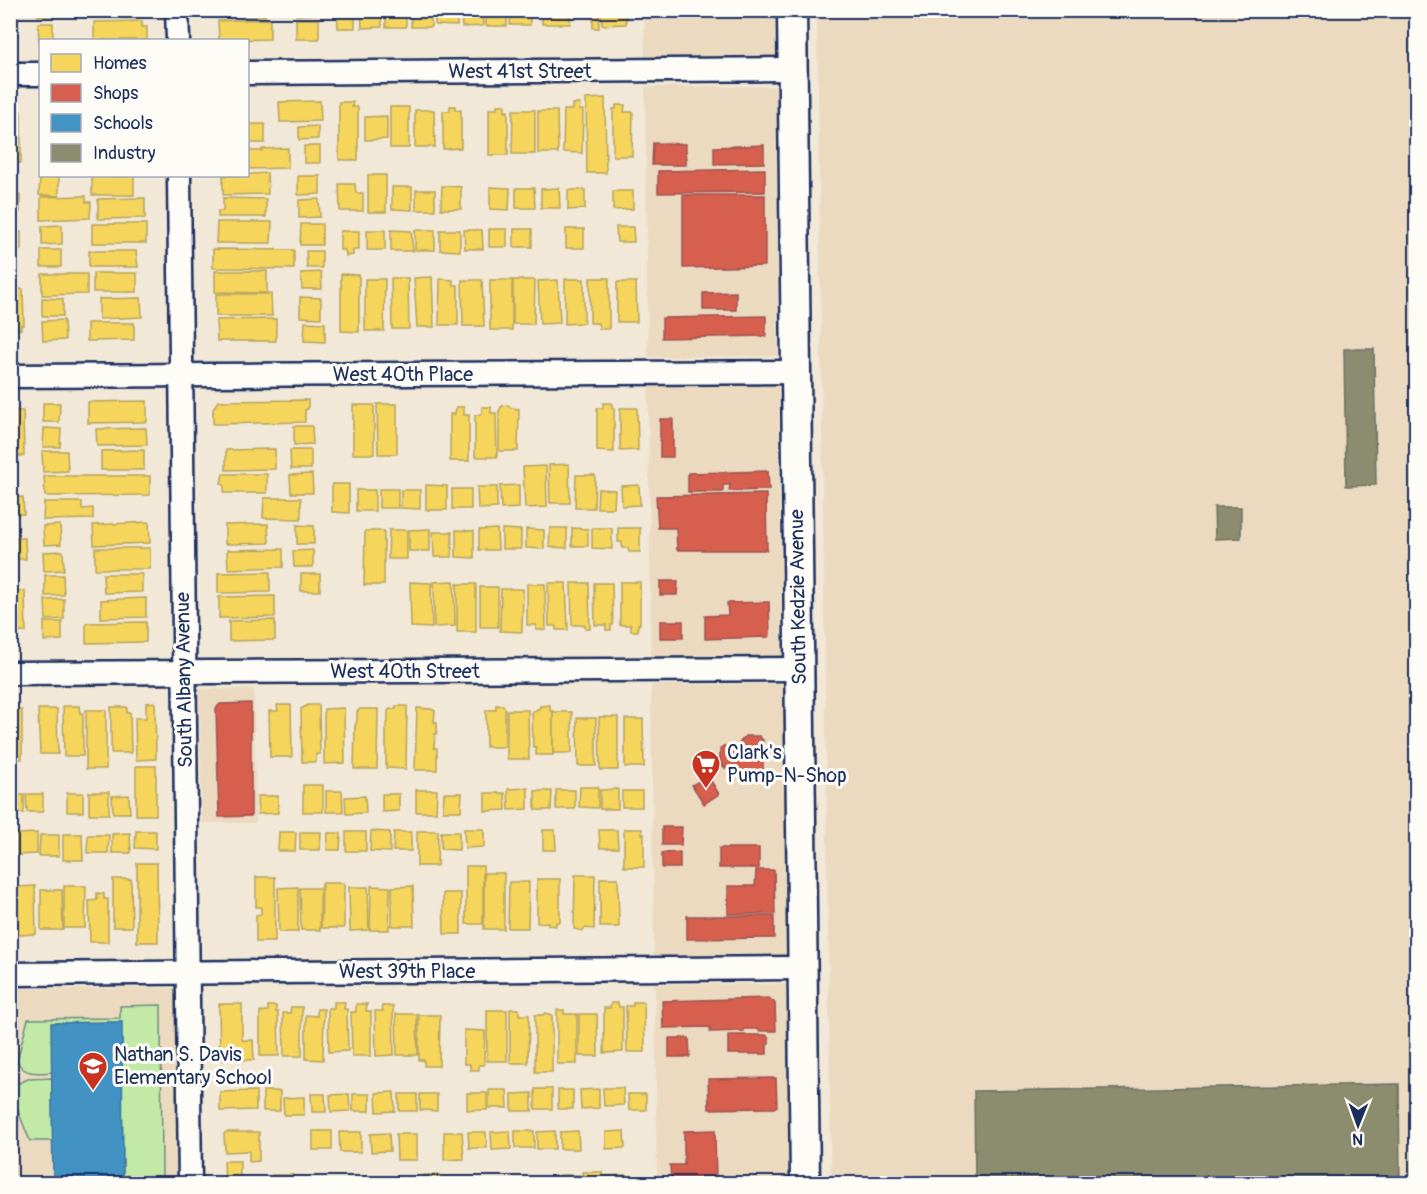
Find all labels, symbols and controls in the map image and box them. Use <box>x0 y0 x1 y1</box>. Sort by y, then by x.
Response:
legend <box>39 39 249 177</box>
text: Homes <box>93 52 146 75</box>
street label: West 41st Street <box>448 59 593 84</box>
text: Shops <box>93 82 138 105</box>
text: Schools <box>93 112 153 135</box>
text: Industry <box>93 142 156 165</box>
street label: West 40th Place <box>333 362 473 387</box>
street label: South Kedzie Avenue <box>784 509 812 685</box>
street label: South Albany Avenue <box>170 592 198 768</box>
street label: West 40th Street <box>330 659 481 684</box>
place label: Clark's Pump-N-Shop <box>727 740 847 788</box>
supermarket icon: Clark's Pump-N-Shop <box>690 748 722 790</box>
street label: West 39th Place <box>339 959 475 984</box>
place label: Nathan S. Davis Elementary School <box>114 1042 272 1090</box>
school or university icon: Nathan S. Davis Elementary School <box>77 1050 109 1092</box>
north arrow <box>1328 1095 1388 1155</box>
text: N <box>1352 1129 1363 1149</box>

